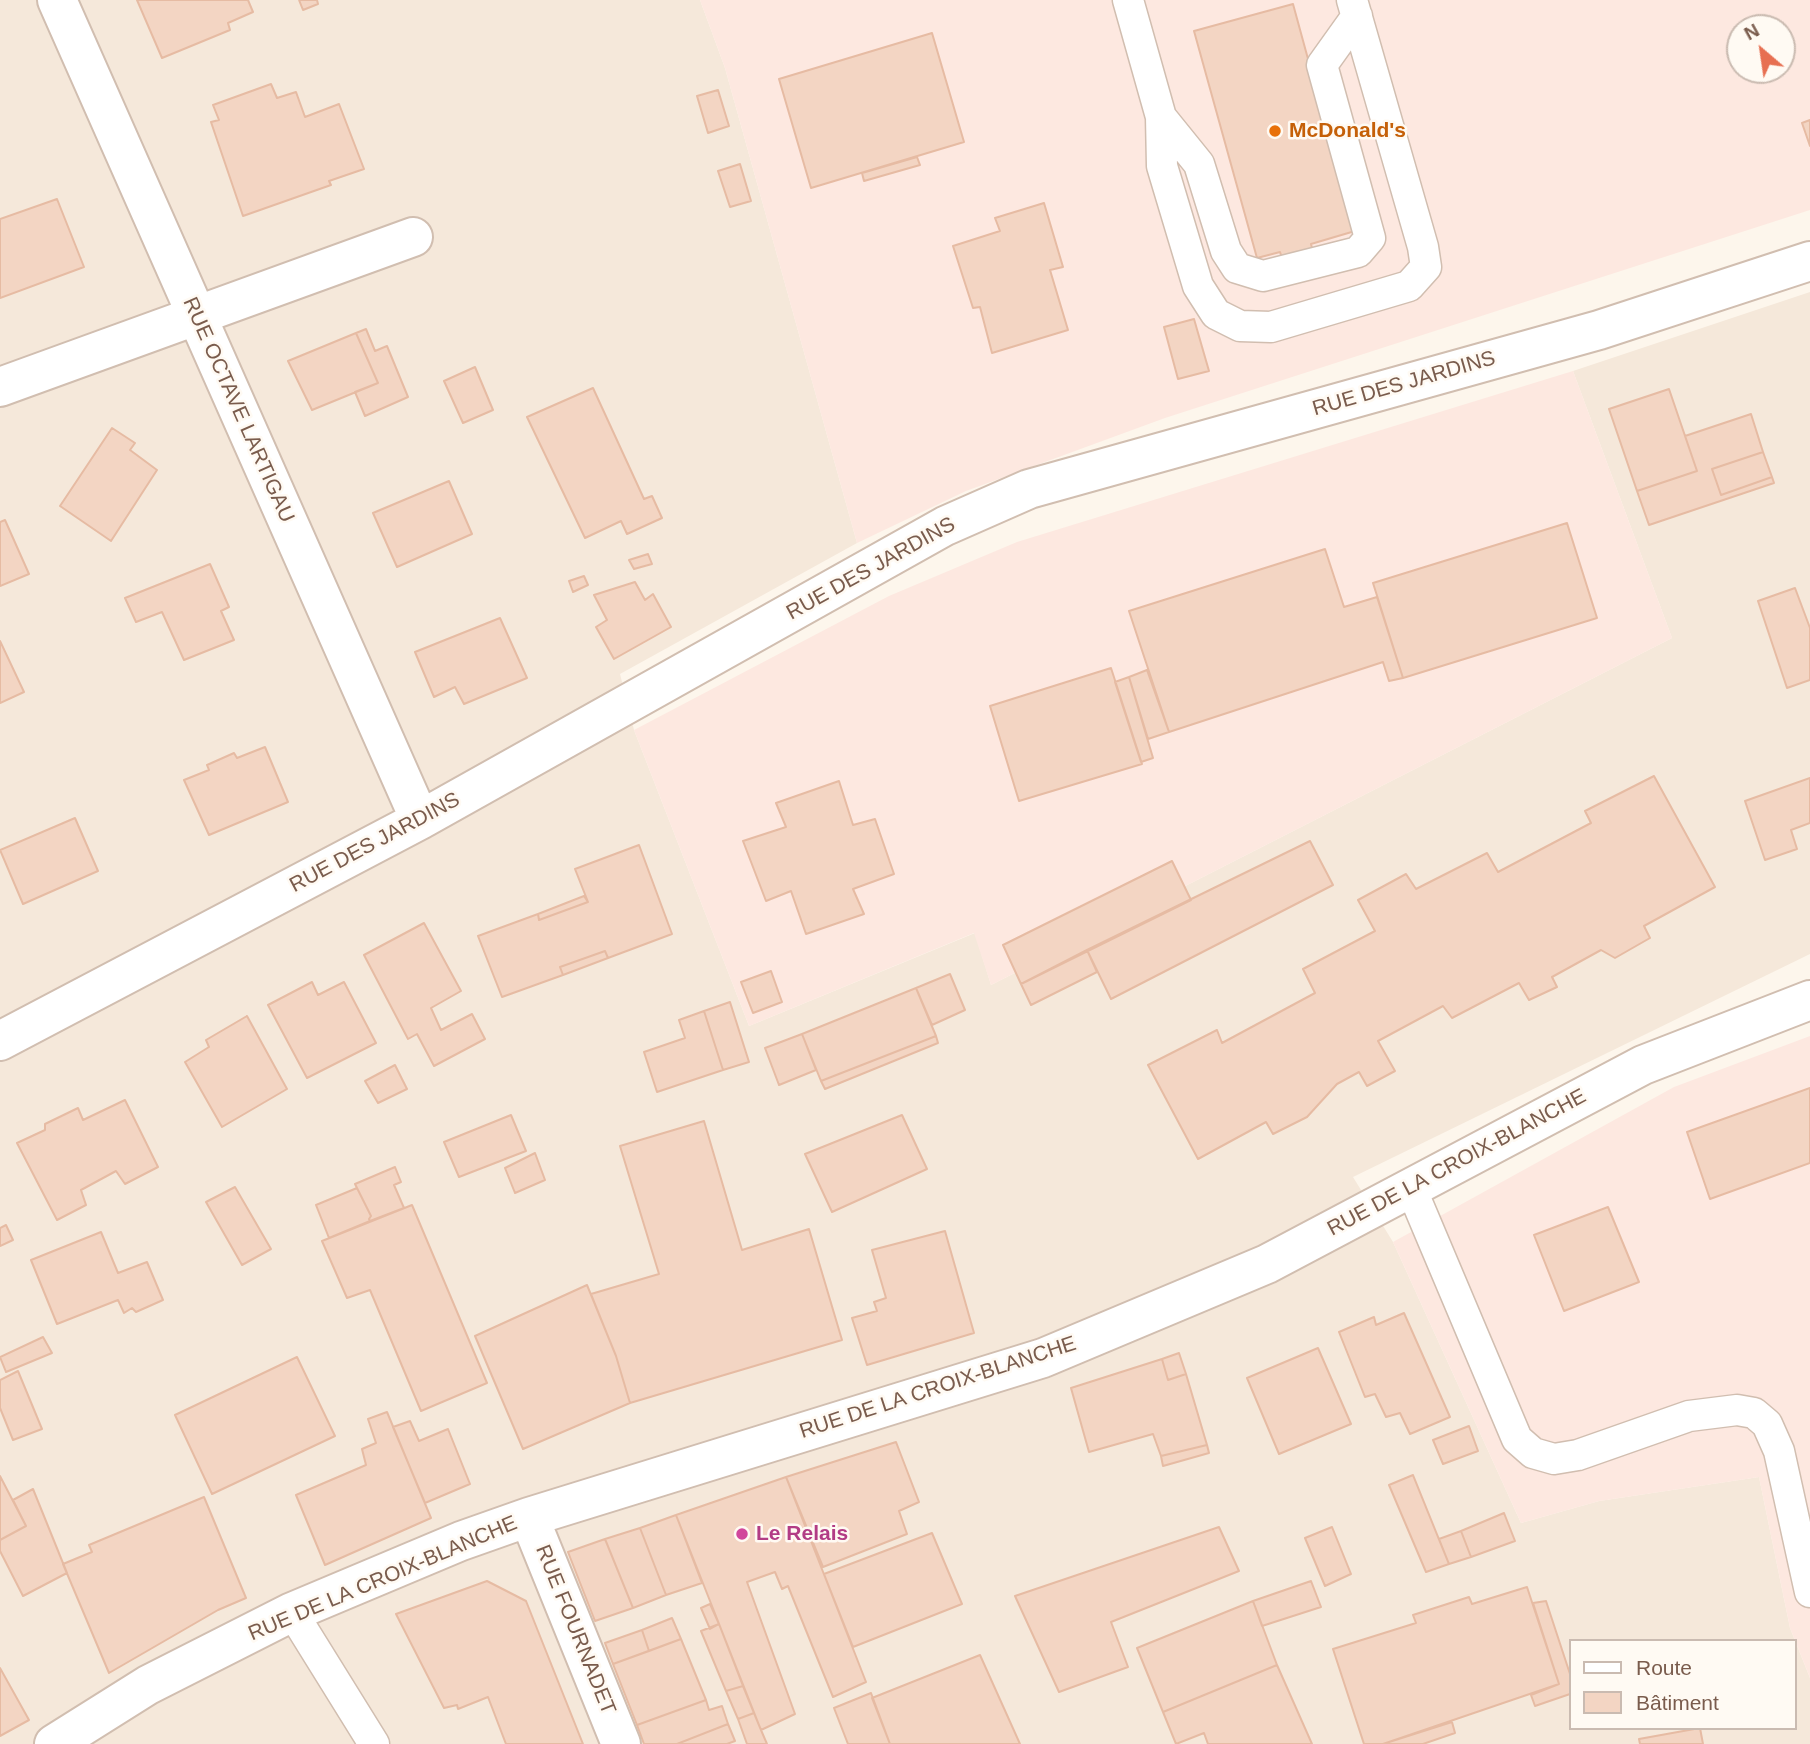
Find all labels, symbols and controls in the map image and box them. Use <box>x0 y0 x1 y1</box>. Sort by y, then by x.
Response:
north arrow <box>1726 14 1796 84</box>
text: N <box>1740 19 1763 44</box>
place label: McDonald's <box>1289 118 1406 144</box>
marker: McDonald's <box>1267 123 1283 139</box>
street label: RUE OCTAVE LARTIGAU <box>177 293 299 527</box>
street label: RUE DES JARDINS <box>1310 346 1498 422</box>
street label: RUE DES JARDINS <box>782 512 960 626</box>
street label: RUE DES JARDINS <box>286 788 464 898</box>
street label: RUE DE LA CROIX-BLANCHE <box>1323 1084 1591 1242</box>
street label: RUE DE LA CROIX-BLANCHE <box>796 1331 1080 1445</box>
street label: RUE DE LA CROIX-BLANCHE <box>245 1511 521 1647</box>
place label: Le Relais <box>756 1521 848 1547</box>
marker: Le Relais <box>734 1526 750 1542</box>
street label: RUE FOURNADET <box>529 1541 621 1719</box>
legend <box>1568 1639 1796 1730</box>
text: Route <box>1636 1656 1692 1679</box>
text: Bâtiment <box>1636 1691 1719 1714</box>

